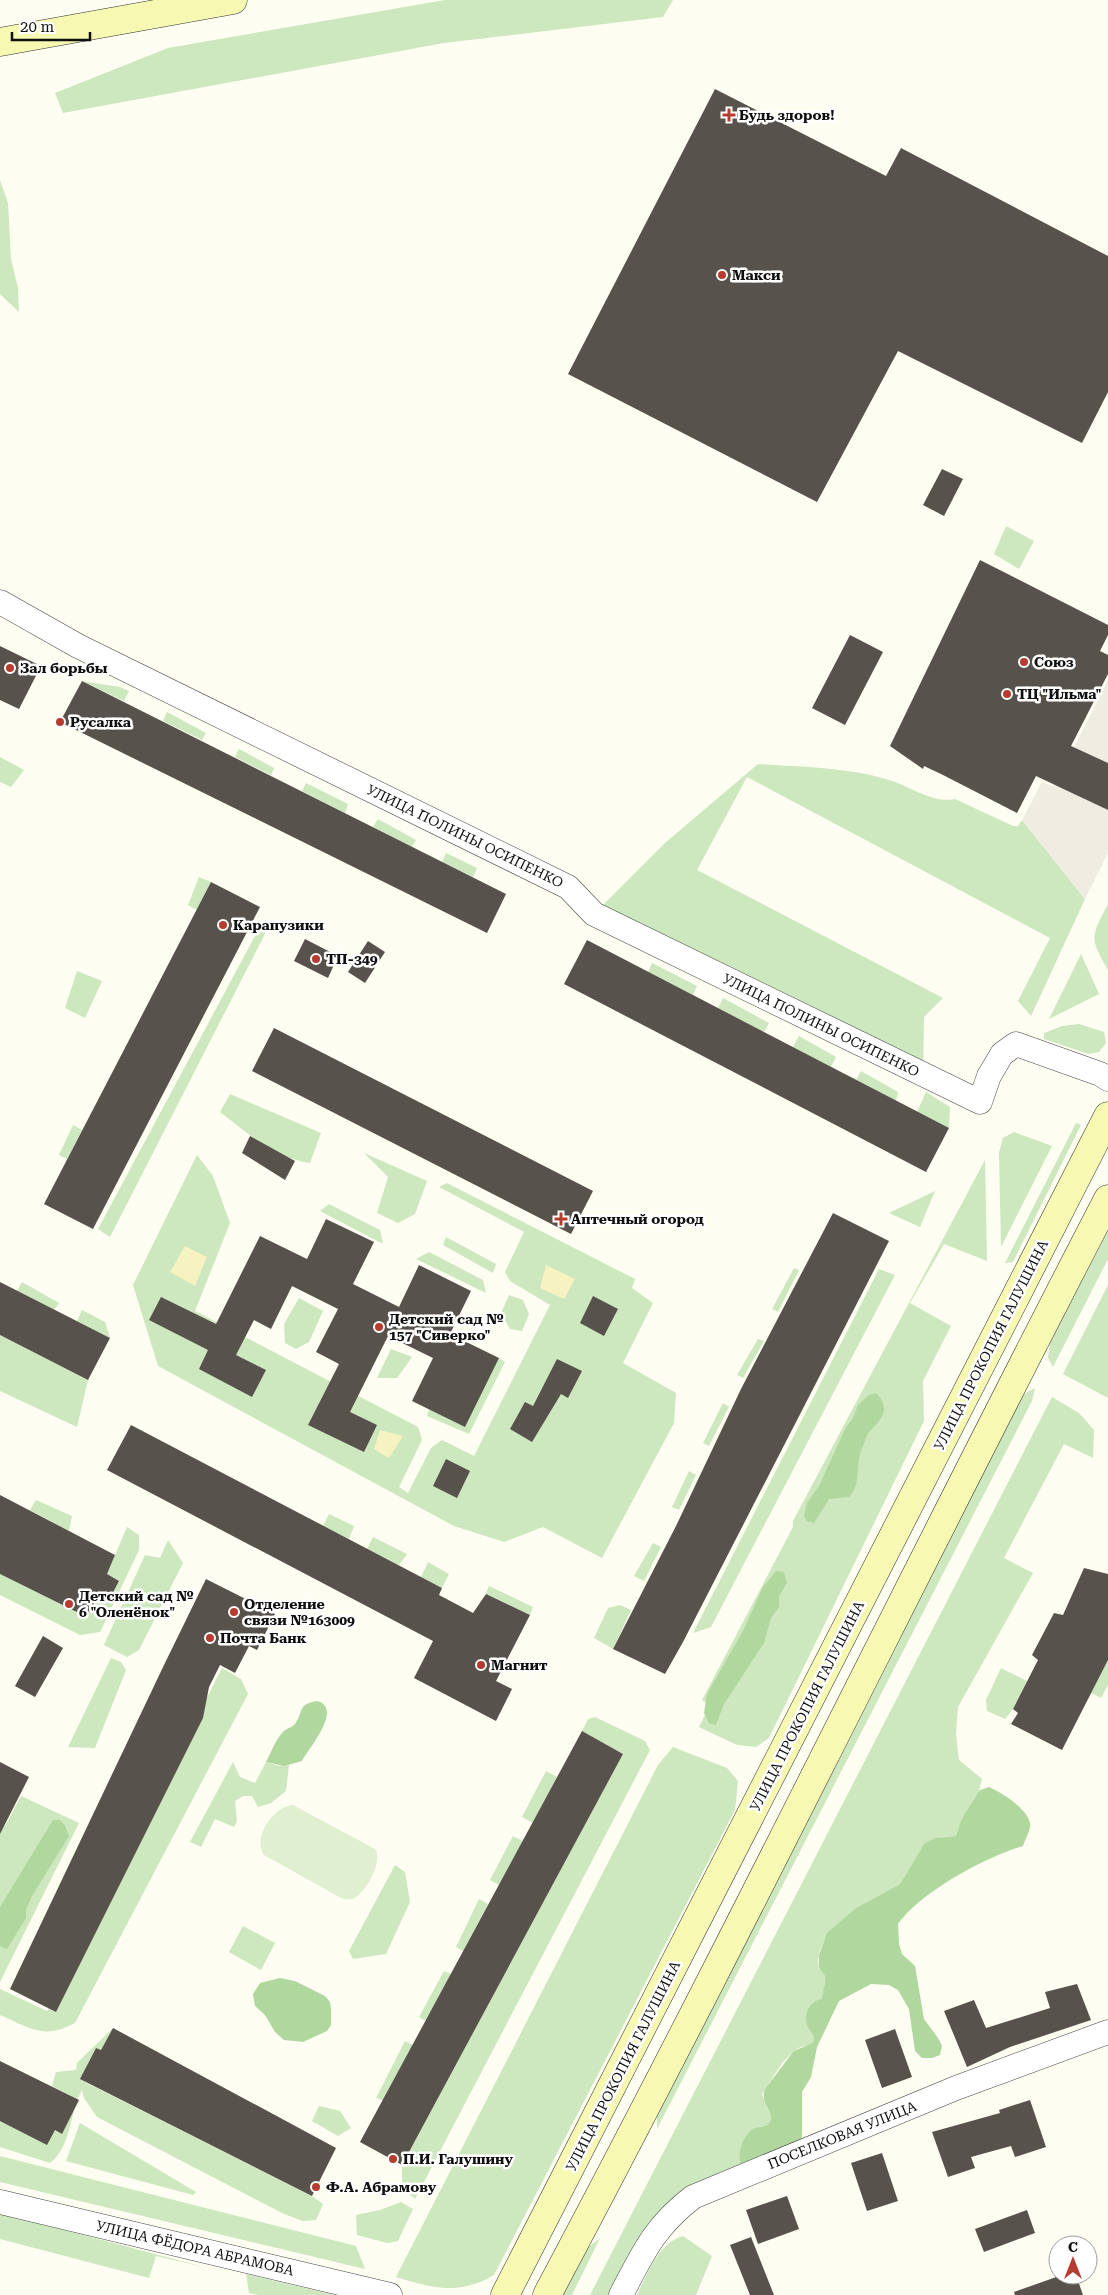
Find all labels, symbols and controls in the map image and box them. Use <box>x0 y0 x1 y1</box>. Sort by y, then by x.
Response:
scale bar <box>12 10 90 42</box>
text: 20 m <box>20 18 55 36</box>
place label: Будь здоров! <box>739 107 834 123</box>
marker: Будь здоров! <box>723 109 735 121</box>
place label: Макси <box>732 267 781 283</box>
marker: Макси <box>716 269 728 281</box>
place label: Союз <box>1034 654 1074 670</box>
marker: Союз <box>1018 656 1030 668</box>
place label: Зал борьбы <box>20 660 108 676</box>
marker: Зал борьбы <box>4 662 16 674</box>
place label: ТЦ "Ильма" <box>1017 686 1102 702</box>
marker: ТЦ "Ильма" <box>1001 688 1013 700</box>
place label: Русалка <box>70 714 132 730</box>
marker: Русалка <box>54 716 66 728</box>
street label: УЛИЦА ПОЛИНЫ ОСИПЕНКО <box>364 781 566 891</box>
place label: Карапузики <box>233 917 324 933</box>
marker: Карапузики <box>217 919 229 931</box>
place label: ТП-349 <box>326 951 378 967</box>
marker: ТП-349 <box>310 953 322 965</box>
street label: УЛИЦА ПОЛИНЫ ОСИПЕНКО <box>720 970 922 1080</box>
place label: Аптечный огород <box>571 1211 704 1227</box>
marker: Аптечный огород <box>555 1213 567 1225</box>
street label: УЛИЦА ПРОКОПИЯ ГАЛУШИНА <box>931 1237 1051 1453</box>
place label: Детский сад № 157 "Сиверко" <box>389 1311 504 1343</box>
marker: Детский сад № 157 "Сиверко" <box>373 1321 385 1333</box>
place label: Детский сад № 6 "Оленёнок" <box>79 1588 194 1620</box>
place label: Отделение связи №163009 <box>244 1596 355 1628</box>
marker: Детский сад № 6 "Оленёнок" <box>63 1598 75 1610</box>
street label: УЛИЦА ПРОКОПИЯ ГАЛУШИНА <box>747 1598 867 1814</box>
marker: Отделение связи №163009 <box>228 1606 240 1618</box>
place label: Почта Банк <box>220 1630 307 1646</box>
marker: Почта Банк <box>204 1632 216 1644</box>
place label: Магнит <box>491 1657 548 1673</box>
marker: Магнит <box>475 1659 487 1671</box>
street label: УЛИЦА ПРОКОПИЯ ГАЛУШИНА <box>563 1958 683 2174</box>
street label: ПОСЕЛКОВАЯ УЛИЦА <box>765 2098 919 2172</box>
place label: П.И. Галушину <box>403 2151 514 2167</box>
marker: П.И. Галушину <box>387 2153 399 2165</box>
place label: Ф.А. Абрамову <box>326 2179 437 2195</box>
marker: Ф.А. Абрамову <box>310 2181 322 2193</box>
street label: УЛИЦА ФЁДОРА АБРАМОВА <box>95 2217 296 2279</box>
north arrow <box>1048 2235 1098 2285</box>
text: С <box>1068 2239 1078 2255</box>

